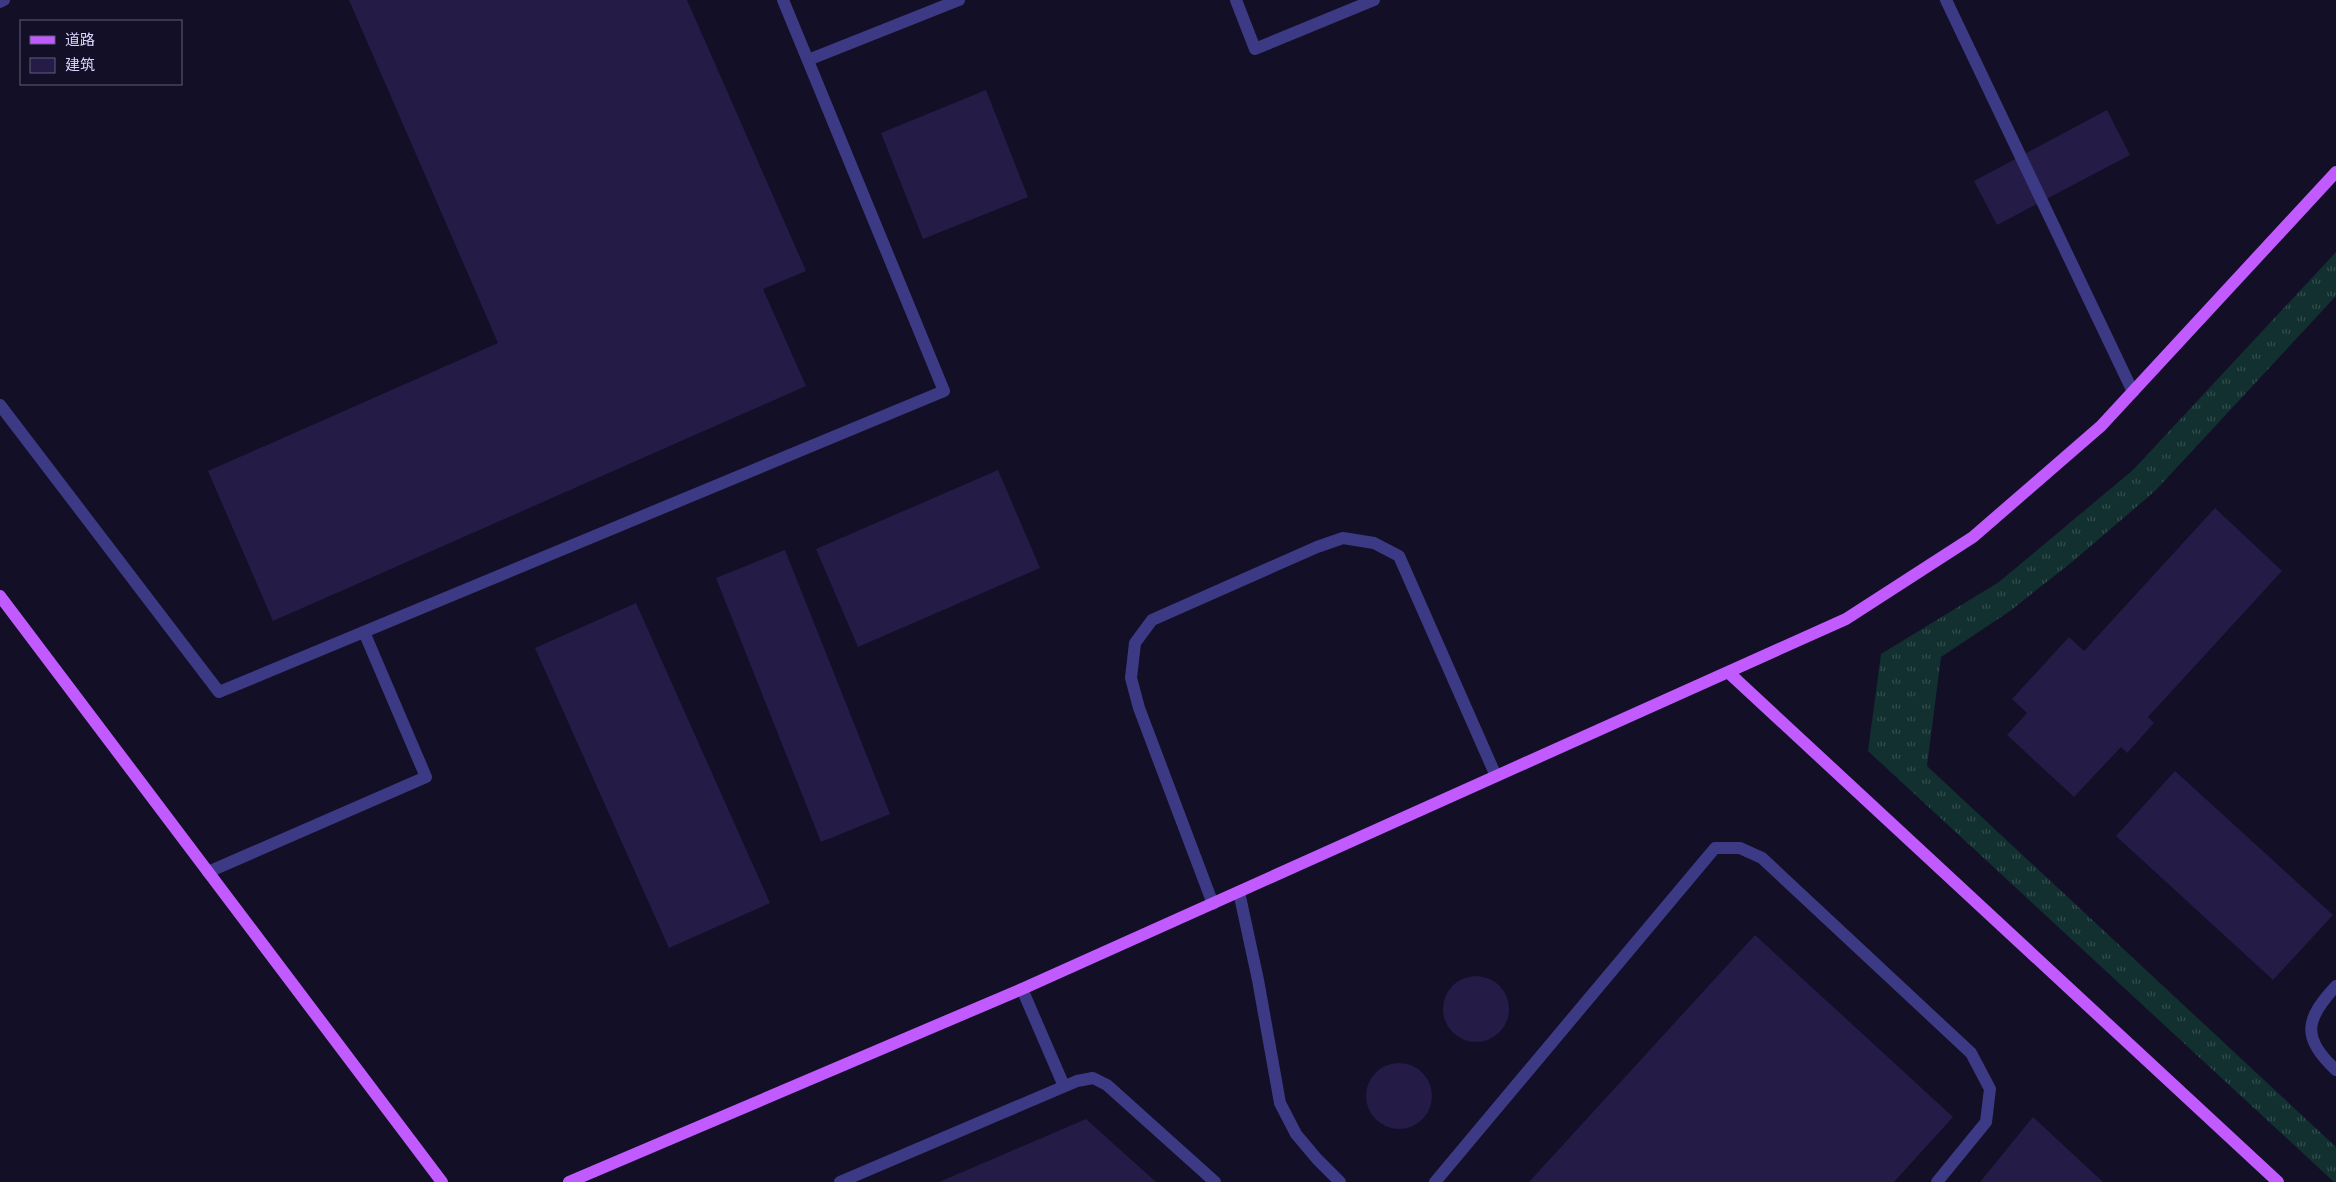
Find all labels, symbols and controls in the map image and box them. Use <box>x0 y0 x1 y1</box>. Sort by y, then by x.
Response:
legend <box>20 20 182 85</box>
text: 道路 <box>65 29 95 50</box>
text: 建筑 <box>65 54 95 75</box>

